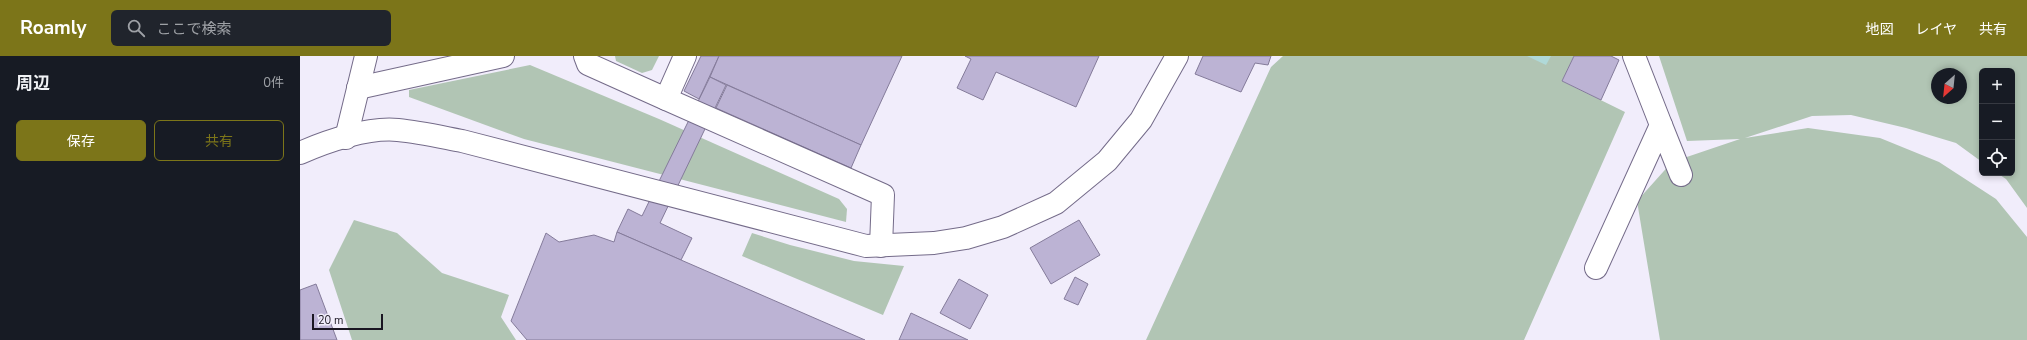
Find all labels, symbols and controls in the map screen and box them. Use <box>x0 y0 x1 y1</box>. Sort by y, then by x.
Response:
search box <box>111 10 391 46</box>
text: Roamly <box>20 15 87 41</box>
icon: search <box>125 17 147 39</box>
text: ここで検索 <box>157 19 232 39</box>
text: 地図 <box>1865 20 1893 39</box>
text: レイヤ <box>1915 20 1957 39</box>
text: 共有 <box>1979 20 2007 39</box>
north arrow <box>1931 68 1967 104</box>
map controls <box>1979 68 2015 176</box>
button: + <box>1979 68 2015 104</box>
text: 周辺 <box>16 72 50 95</box>
text: 0件 <box>263 74 284 92</box>
button: − <box>1979 104 2015 140</box>
button: 保存 <box>16 120 146 161</box>
button: 共有 <box>154 120 284 161</box>
button: locate <box>1979 140 2015 176</box>
scale bar <box>312 312 383 331</box>
text: 20 m <box>318 313 343 328</box>

